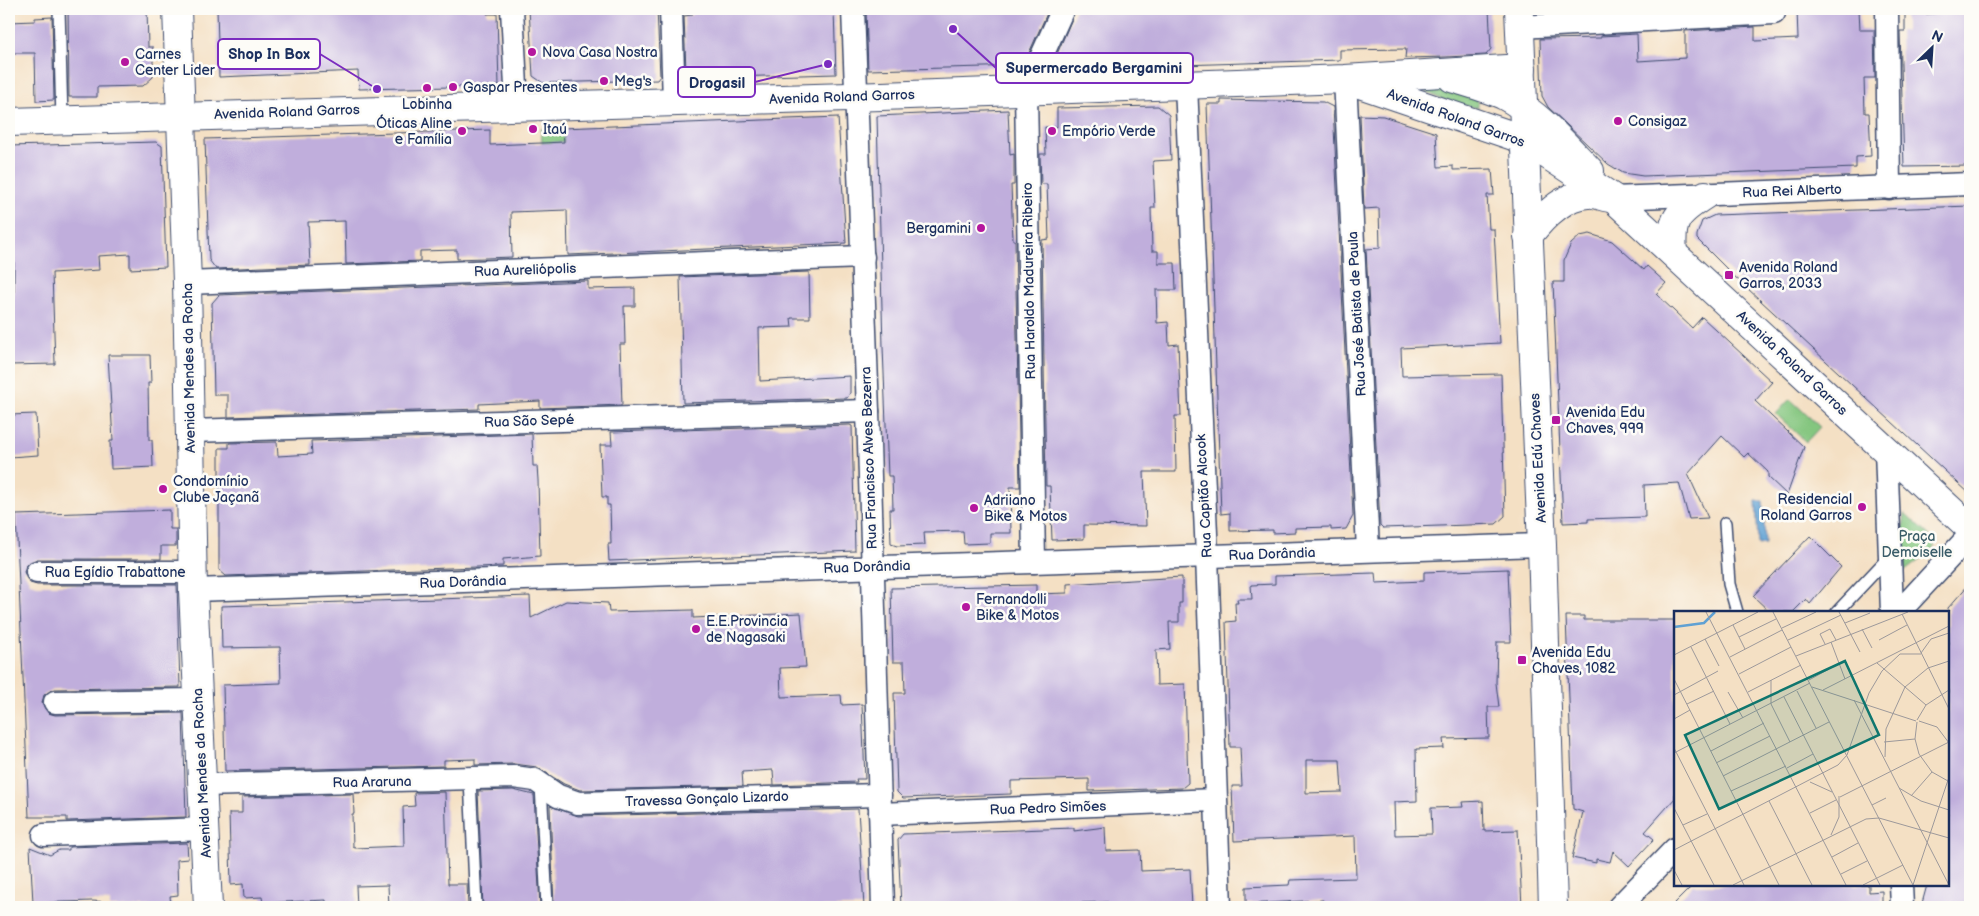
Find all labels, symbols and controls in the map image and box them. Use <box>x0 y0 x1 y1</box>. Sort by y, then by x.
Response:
north arrow <box>1906 22 1956 72</box>
text: N <box>1929 27 1946 47</box>
callout: Shop In Box <box>218 39 320 69</box>
place label: Nova Casa Nostra <box>542 44 658 61</box>
text: Shop In Box <box>228 45 310 64</box>
place label: Carnes Center Lider <box>135 46 216 79</box>
marker: Nova Casa Nostra <box>526 46 538 58</box>
callout: Supermercado Bergamini <box>996 53 1193 83</box>
marker: Carnes Center Lider <box>119 56 131 68</box>
text: Supermercado Bergamini <box>1006 59 1182 78</box>
callout: Drogasil <box>678 67 755 97</box>
place label: Meg's <box>614 73 652 90</box>
text: Drogasil <box>689 74 745 93</box>
marker: Meg's <box>598 75 610 87</box>
place label: Gaspar Presentes <box>463 79 577 96</box>
marker: Gaspar Presentes <box>447 81 459 93</box>
marker: Lobinha <box>421 82 433 94</box>
street label: Avenida Roland Garros <box>1385 85 1527 151</box>
street label: Avenida Roland Garros <box>769 86 915 108</box>
place label: Lobinha <box>402 96 452 113</box>
street label: Avenida Roland Garros <box>214 101 360 123</box>
place label: Consigaz <box>1628 113 1687 130</box>
place label: Óticas Aline e Família <box>376 114 452 148</box>
marker: Consigaz <box>1612 115 1624 127</box>
place label: Itaú <box>543 121 567 138</box>
marker: Itaú <box>527 123 539 135</box>
place label: Empório Verde <box>1062 123 1156 140</box>
marker: Óticas Aline e Família <box>456 125 468 137</box>
marker: Empório Verde <box>1046 125 1058 137</box>
street label: Rua Rei Alberto <box>1742 181 1842 201</box>
street label: Rua Haroldo Madureira Ribeiro <box>1019 182 1039 380</box>
place label: Bergamini <box>906 220 971 237</box>
marker: Bergamini <box>975 222 987 234</box>
street label: Rua José Batista de Paula <box>1344 231 1370 397</box>
place label: Avenida Roland Garros, 2033 <box>1739 259 1838 292</box>
street label: Rua Aureliópolis <box>473 260 577 280</box>
marker: Avenida Roland Garros, 2033 <box>1723 269 1735 281</box>
street label: Avenida Mendes da Rocha <box>179 283 199 453</box>
street label: Avenida Roland Garros <box>1733 307 1851 419</box>
street label: Rua Francisco Alves Bezerra <box>857 366 881 550</box>
street label: Avenida Edú Chaves <box>1526 393 1550 523</box>
place label: Avenida Edu Chaves, 999 <box>1566 404 1645 437</box>
street label: Rua São Sepé <box>484 411 575 431</box>
marker: Avenida Edu Chaves, 999 <box>1550 414 1562 426</box>
street label: Rua Capitão Alcook <box>1192 433 1216 558</box>
place label: Condomínio Clube Jaçanã <box>173 473 259 506</box>
marker: Condomínio Clube Jaçanã <box>157 483 169 495</box>
place label: Residencial Roland Garros <box>1760 491 1852 524</box>
place label: Adriiano Bike & Motos <box>984 492 1067 525</box>
marker: Residencial Roland Garros <box>1856 501 1868 513</box>
marker: Adriiano Bike & Motos <box>968 502 980 514</box>
park label: Praça Demoiselle <box>1882 528 1952 561</box>
street label: Rua Dorândia <box>1228 544 1316 564</box>
street label: Rua Dorândia <box>823 557 911 577</box>
street label: Rua Egídio Trabattone <box>44 564 186 581</box>
street label: Rua Dorândia <box>419 572 507 592</box>
place label: Fernandolli Bike & Motos <box>976 591 1059 624</box>
marker: Fernandolli Bike & Motos <box>960 601 972 613</box>
inset map <box>1674 611 1949 886</box>
place label: E.E.Provincia de Nagasaki <box>706 613 788 646</box>
marker: E.E.Provincia de Nagasaki <box>690 623 702 635</box>
place label: Avenida Edu Chaves, 1082 <box>1532 644 1616 677</box>
marker: Avenida Edu Chaves, 1082 <box>1516 654 1528 666</box>
street label: Avenida Mendes da Rocha <box>189 688 215 858</box>
street label: Rua Araruna <box>332 773 412 791</box>
street label: Travessa Gonçalo Lizardo <box>625 788 789 810</box>
street label: Rua Pedro Simões <box>989 797 1107 819</box>

